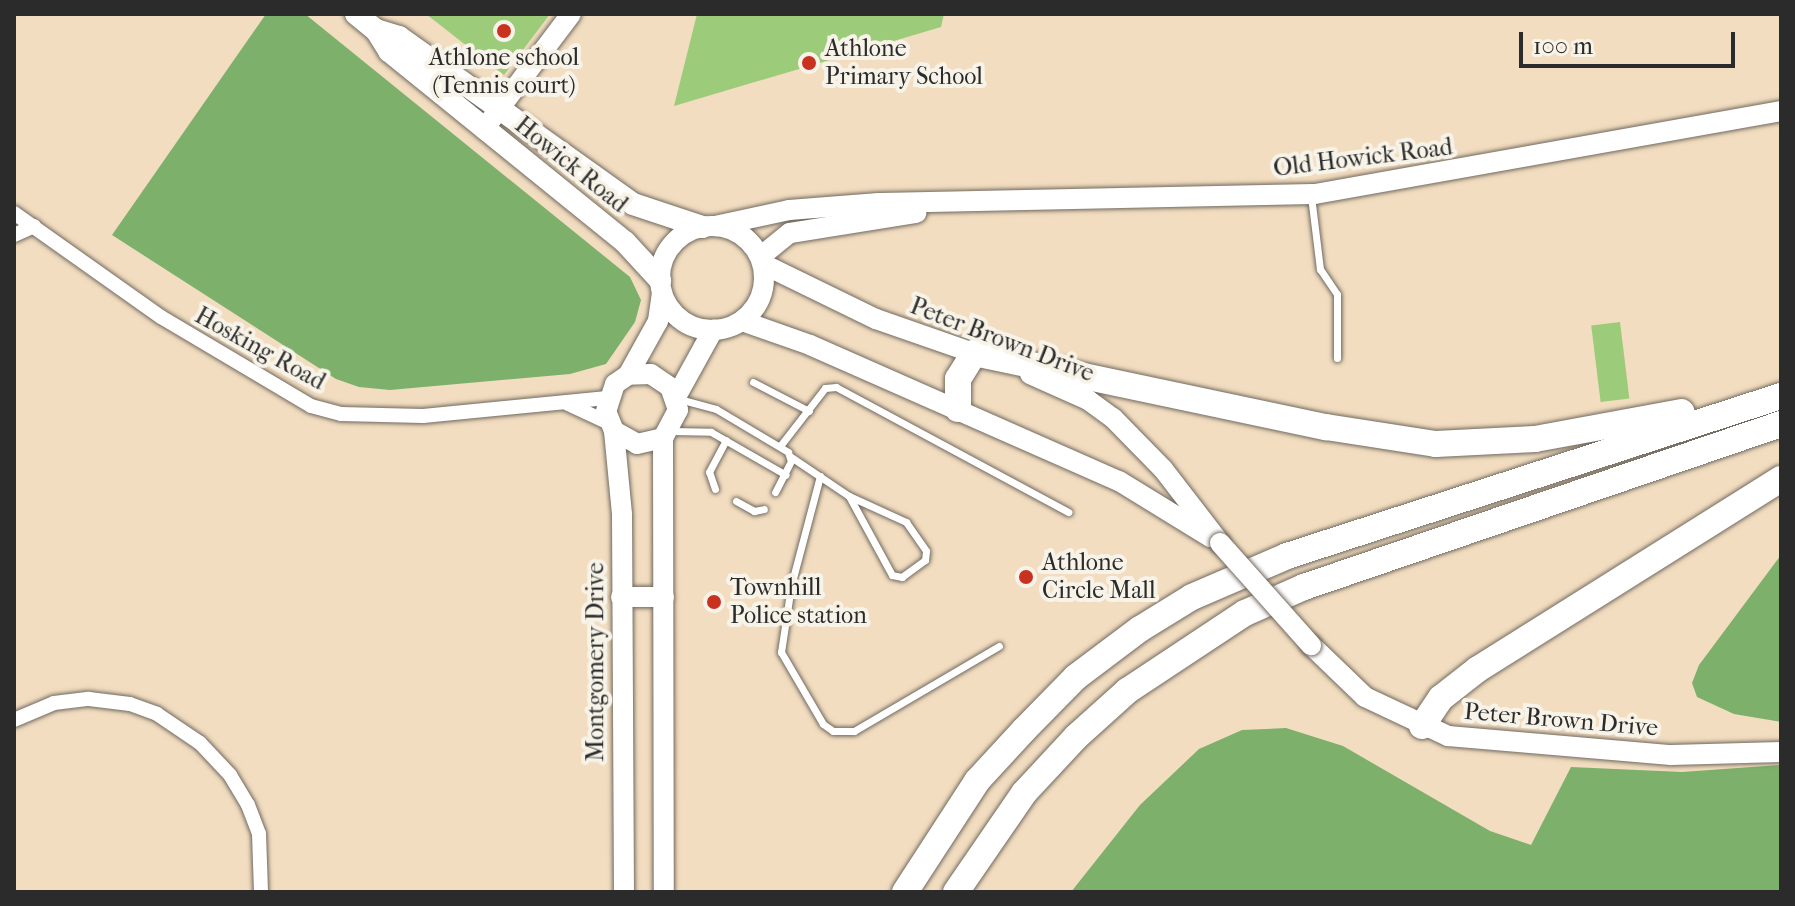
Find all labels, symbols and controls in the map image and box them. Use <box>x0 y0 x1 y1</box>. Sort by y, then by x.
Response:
scale bar <box>1523 16 1739 66</box>
marker: Athlone school (Tennis court) <box>495 22 513 40</box>
text: 100 m <box>1533 32 1593 60</box>
place label: Athlone Primary School <box>825 35 983 91</box>
place label: Athlone school (Tennis court) <box>429 44 579 100</box>
marker: Athlone Primary School <box>800 54 818 72</box>
street label: Howick Road <box>509 111 633 219</box>
street label: Old Howick Road <box>1272 133 1454 183</box>
street label: Peter Brown Drive <box>906 292 1098 388</box>
street label: Hosking Road <box>190 301 330 397</box>
place label: Athlone Circle Mall <box>1042 549 1156 605</box>
street label: Montgomery Drive <box>582 562 610 762</box>
marker: Athlone Circle Mall <box>1017 568 1035 586</box>
place label: Townhill Police station <box>730 574 867 630</box>
marker: Townhill Police station <box>705 593 723 611</box>
street label: Peter Brown Drive <box>1463 697 1659 743</box>

